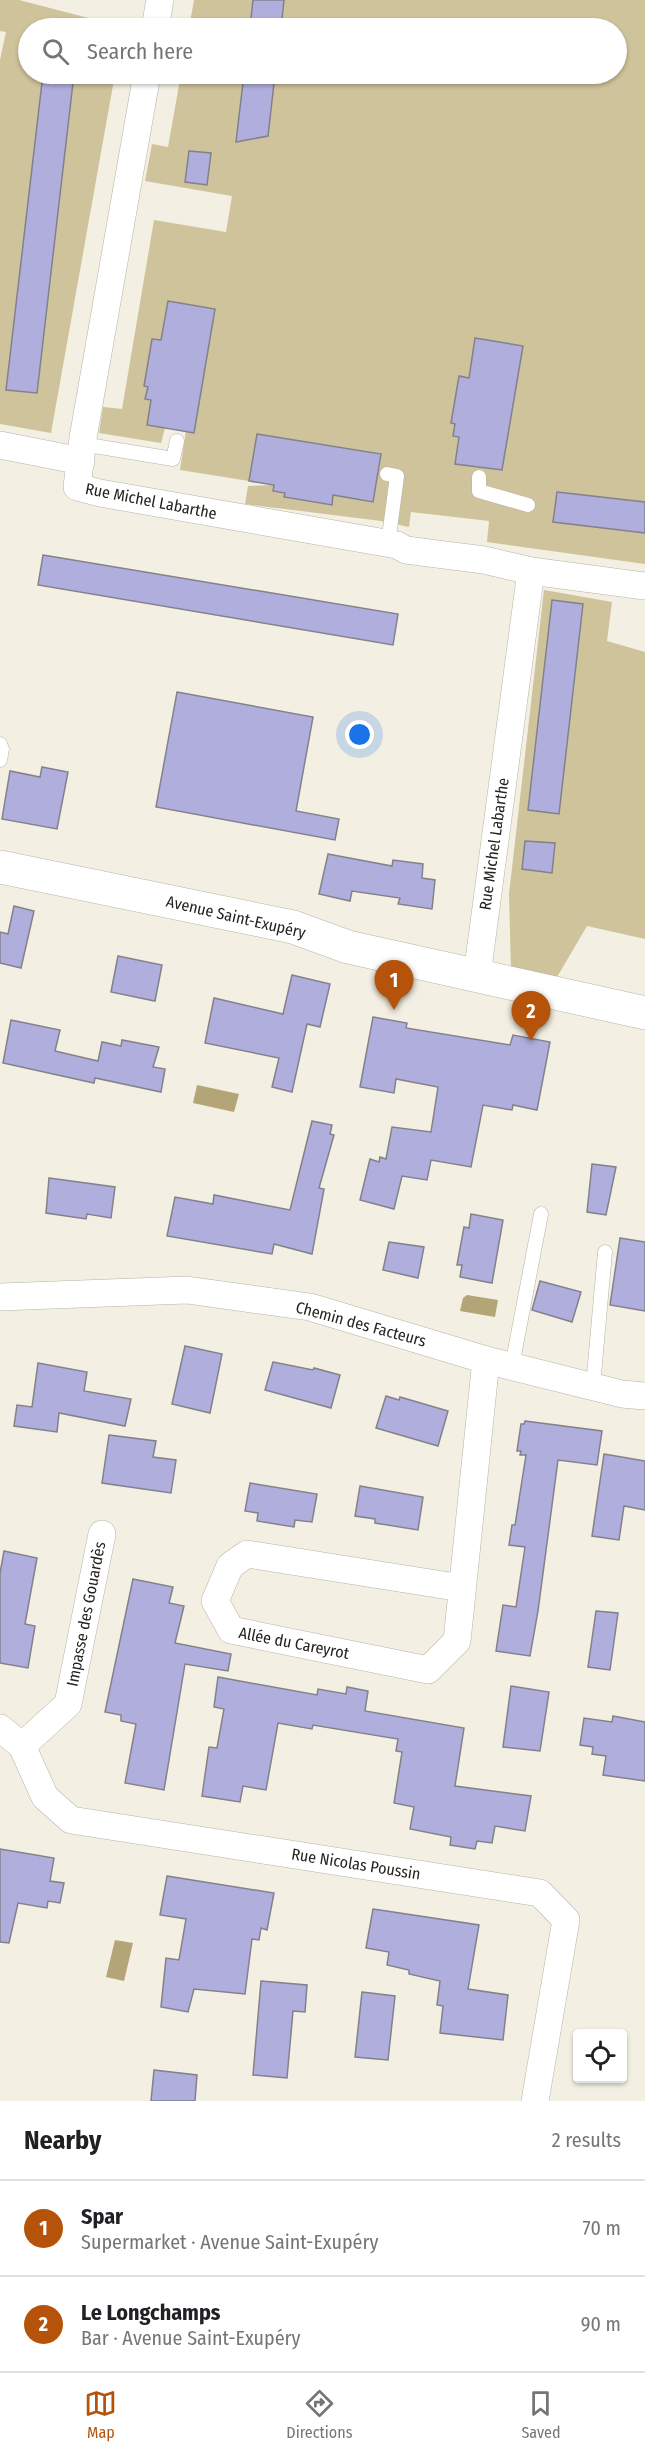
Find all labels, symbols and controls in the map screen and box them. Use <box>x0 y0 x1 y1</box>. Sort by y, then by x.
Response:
search box <box>18 18 627 84</box>
icon: search <box>39 35 72 68</box>
text: Search here <box>87 38 193 65</box>
street label: Rue Michel Labarthe <box>84 479 218 523</box>
your location <box>345 720 374 749</box>
street label: Rue Michel Labarthe <box>475 776 513 911</box>
street label: Avenue Saint-Exupéry <box>164 892 308 942</box>
pin: 1 <box>374 960 414 1010</box>
pin: 2 <box>512 992 550 1041</box>
street label: Chemin des Facteurs <box>294 1297 428 1351</box>
street label: Impasse des Gouardès <box>63 1540 109 1688</box>
street label: Allée du Careyrot <box>237 1623 351 1663</box>
street label: Rue Nicolas Poussin <box>290 1844 422 1884</box>
map controls <box>573 2029 627 2083</box>
button: locate <box>573 2029 627 2083</box>
text: Nearby <box>24 2125 101 2156</box>
text: 2 results <box>552 2128 621 2152</box>
text: Spar <box>81 2203 123 2230</box>
text: 1 <box>39 2216 48 2240</box>
text: 70 m <box>583 2216 621 2240</box>
text: Supermarket · Avenue Saint-Exupéry <box>81 2230 378 2254</box>
text: Le Longchamps <box>81 2299 220 2326</box>
text: 2 <box>39 2312 48 2336</box>
text: 90 m <box>581 2312 621 2336</box>
text: Bar · Avenue Saint-Exupéry <box>81 2326 300 2350</box>
tab: Map <box>84 2387 117 2442</box>
tab: Directions <box>286 2387 353 2442</box>
tab: Saved <box>521 2387 561 2442</box>

